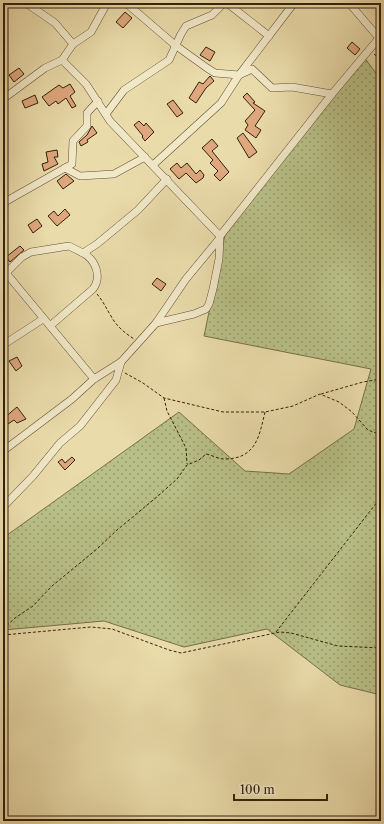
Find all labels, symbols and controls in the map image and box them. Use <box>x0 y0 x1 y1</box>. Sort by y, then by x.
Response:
scale bar <box>234 776 327 802</box>
text: 100 m <box>240 782 275 797</box>

